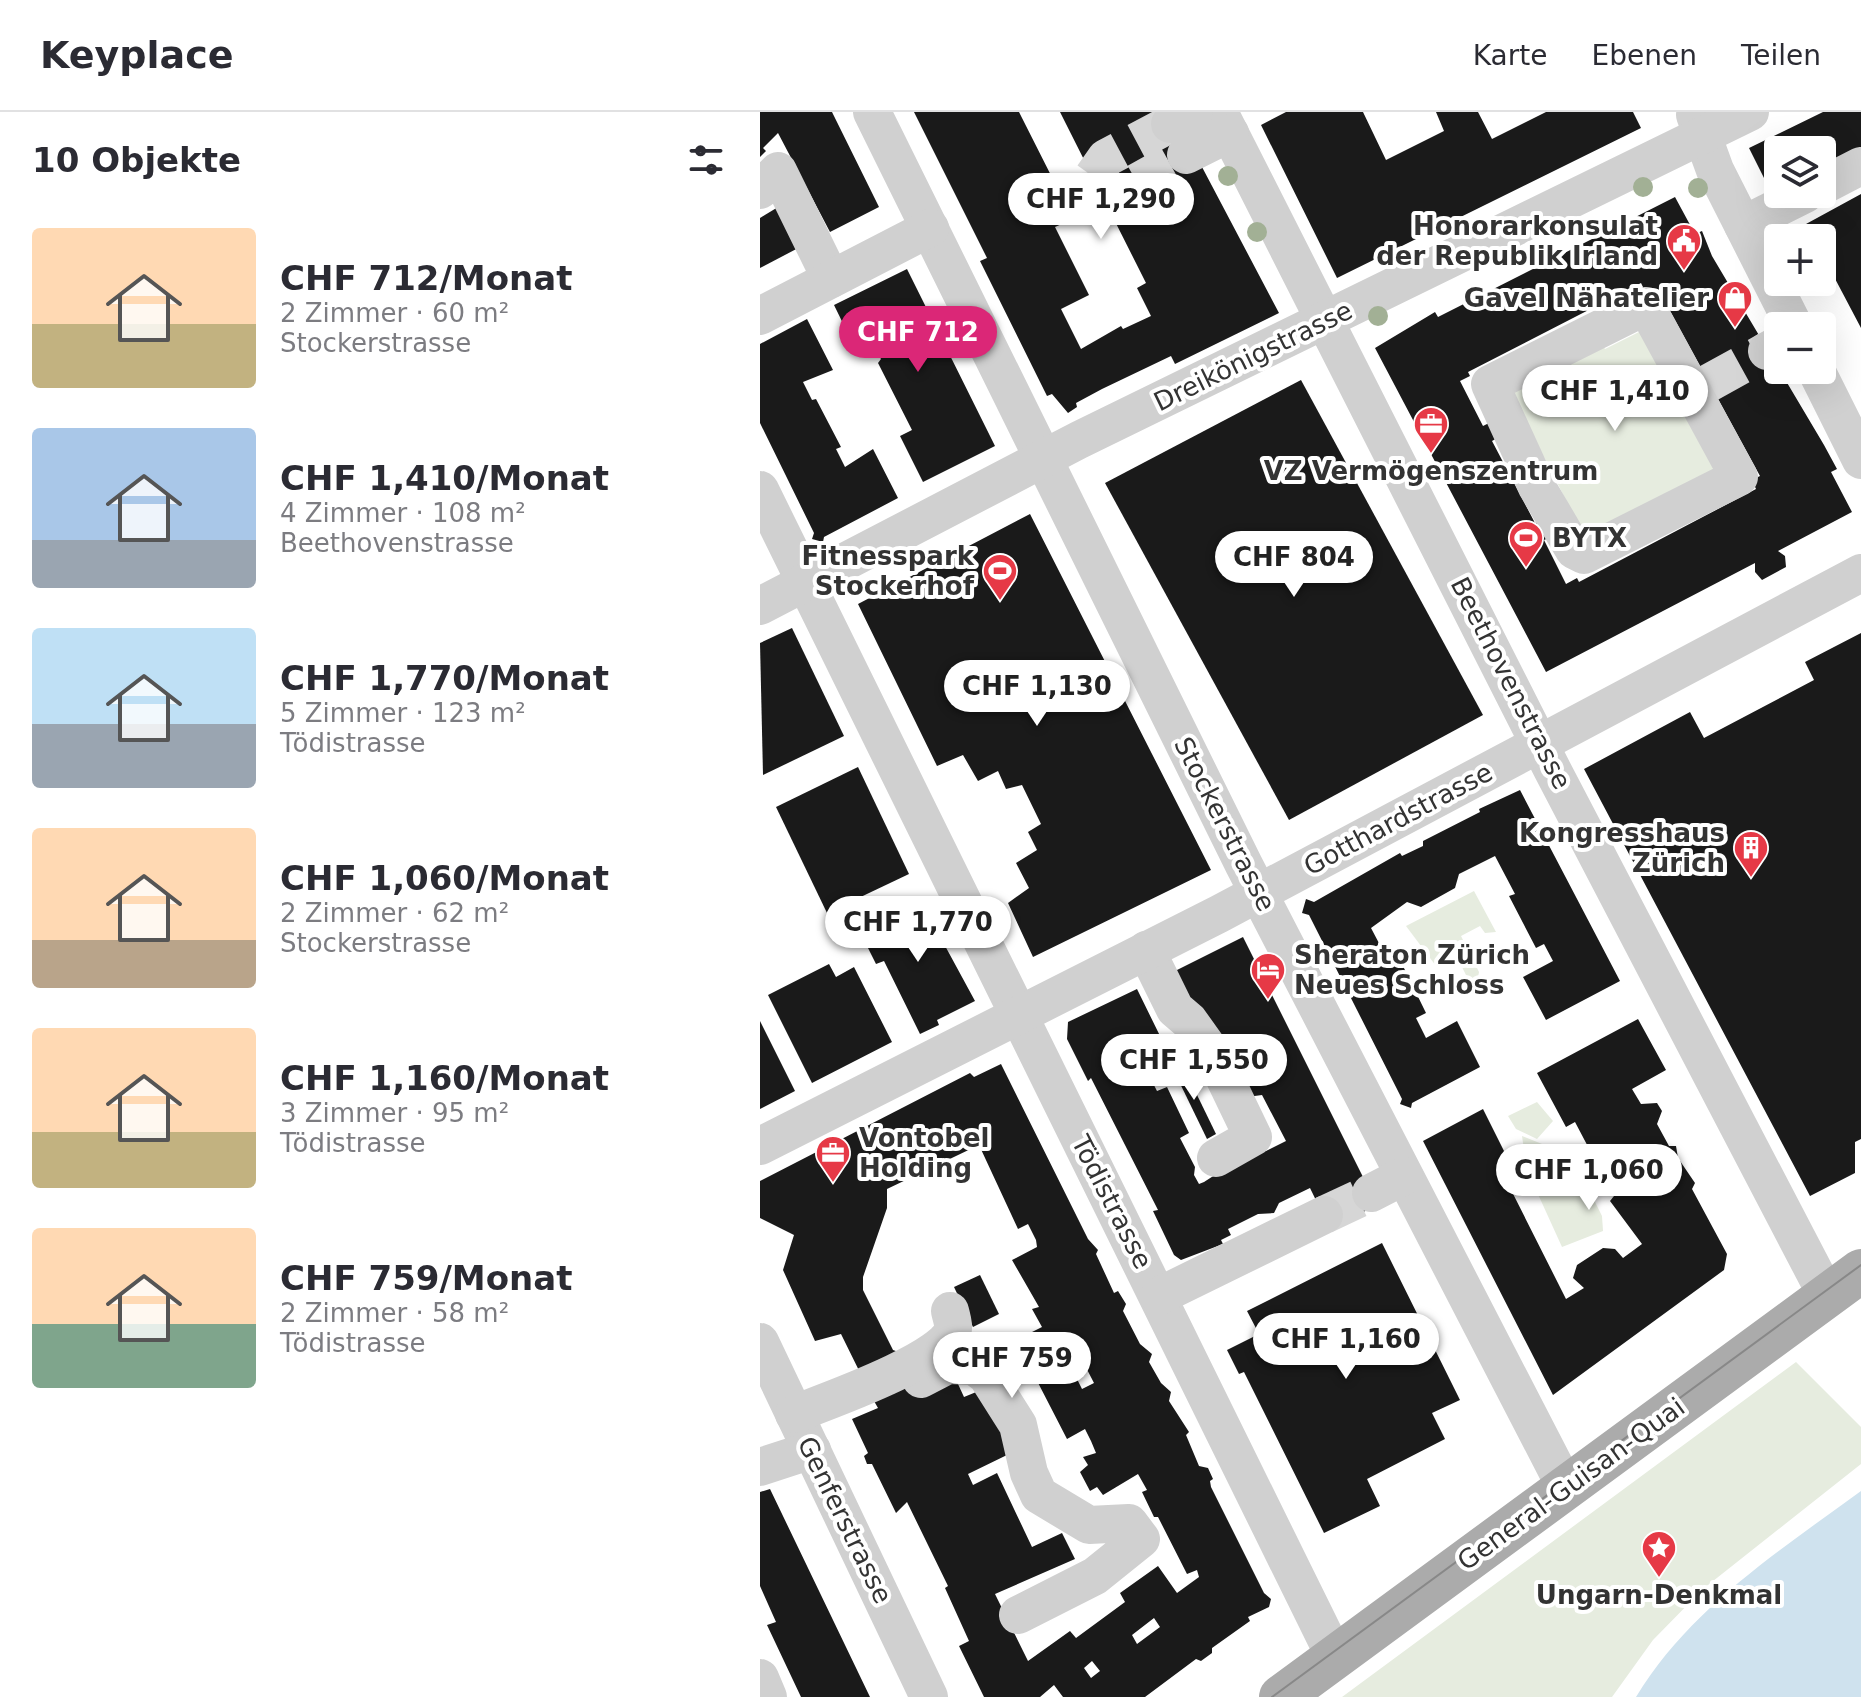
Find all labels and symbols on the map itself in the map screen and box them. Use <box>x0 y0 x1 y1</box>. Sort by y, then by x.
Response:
pin: CHF 1,290 <box>1009 173 1193 241</box>
place label: Honorarkonsulat der Republik Irland <box>1376 211 1658 271</box>
public building icon: Honorarkonsulat der Republik Irland <box>1665 222 1703 272</box>
shop icon: Gavel Nähatelier <box>1716 279 1754 329</box>
place label: Gavel Nähatelier <box>1464 283 1709 313</box>
street label: Dreikönigstrasse <box>1149 295 1357 417</box>
pin: CHF 712 <box>844 306 992 374</box>
pin: CHF 1,410 <box>1523 365 1707 433</box>
office icon: VZ Vermögenszentrum <box>1412 405 1450 455</box>
place label: VZ Vermögenszentrum <box>1264 456 1598 486</box>
sports icon: BYTX <box>1507 519 1545 569</box>
place label: BYTX <box>1552 523 1627 553</box>
pin: CHF 804 <box>1220 531 1368 599</box>
place label: Fitnesspark Stockerhof <box>802 541 975 601</box>
sports icon: Fitnesspark Stockerhof <box>981 552 1019 602</box>
street label: Beethovenstrasse <box>1445 572 1577 794</box>
pin: CHF 1,130 <box>945 660 1129 728</box>
street label: Stockerstrasse <box>1168 732 1282 916</box>
street label: Gotthardstrasse <box>1299 757 1497 881</box>
place label: Kongresshaus Zürich <box>1519 818 1725 878</box>
building icon: Kongresshaus Zürich <box>1732 829 1770 879</box>
pin: CHF 1,770 <box>826 896 1010 964</box>
place label: Sheraton Zürich Neues Schloss <box>1294 940 1530 1000</box>
hotel icon: Sheraton Zürich Neues Schloss <box>1249 951 1287 1001</box>
pin: CHF 1,550 <box>1102 1034 1286 1102</box>
place label: Vontobel Holding <box>859 1123 990 1183</box>
street label: Tödistrasse <box>1065 1129 1158 1274</box>
office icon: Vontobel Holding <box>814 1134 852 1184</box>
pin: CHF 1,060 <box>1497 1144 1681 1212</box>
pin: CHF 1,160 <box>1254 1313 1438 1381</box>
pin: CHF 759 <box>938 1332 1086 1400</box>
street label: General-Guisan-Quai <box>1452 1392 1690 1576</box>
street label: Genferstrasse <box>792 1432 898 1608</box>
place icon: Ungarn-Denkmal <box>1640 1529 1678 1579</box>
place label: Ungarn-Denkmal <box>1536 1580 1782 1610</box>

